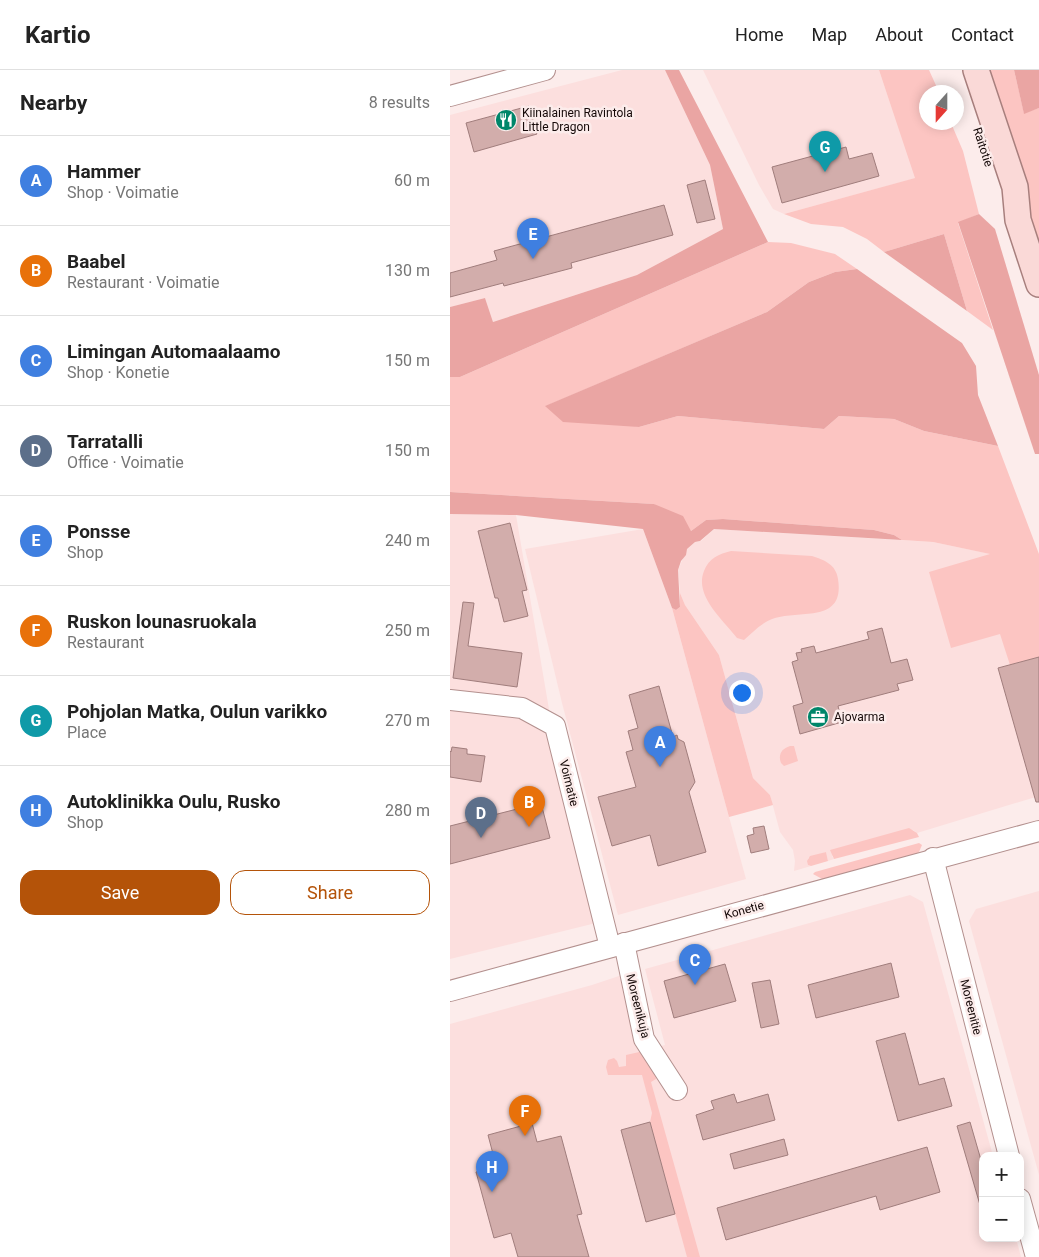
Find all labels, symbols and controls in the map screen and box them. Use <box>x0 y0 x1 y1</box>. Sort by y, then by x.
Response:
text: Kartio <box>25 21 91 49</box>
text: Home <box>735 24 784 45</box>
text: Map <box>812 24 847 45</box>
text: About <box>875 24 923 45</box>
text: Contact <box>951 24 1014 45</box>
north arrow <box>919 85 964 130</box>
text: Nearby <box>20 91 87 115</box>
text: 8 results <box>369 93 430 112</box>
place label: Kiinalainen Ravintola Little Dragon <box>522 106 633 134</box>
restaurant icon: Kiinalainen Ravintola Little Dragon <box>494 108 518 132</box>
street label: Raitotie <box>970 125 996 169</box>
pin: G <box>809 131 841 172</box>
text: Hammer <box>67 160 141 183</box>
text: A <box>31 171 41 190</box>
text: 60 m <box>394 171 430 190</box>
text: Shop · Voimatie <box>67 183 179 202</box>
pin: E <box>517 218 549 259</box>
text: Baabel <box>67 250 125 273</box>
text: B <box>31 261 41 280</box>
text: 130 m <box>385 261 430 280</box>
text: Restaurant · Voimatie <box>67 273 220 292</box>
text: Limingan Automaalaamo <box>67 340 280 363</box>
text: C <box>31 351 41 370</box>
text: 150 m <box>385 351 430 370</box>
text: Shop · Konetie <box>67 363 169 382</box>
text: Tarratalli <box>67 430 143 453</box>
text: D <box>31 441 41 460</box>
text: 150 m <box>385 441 430 460</box>
text: Office · Voimatie <box>67 453 184 472</box>
text: Ponsse <box>67 520 130 543</box>
text: E <box>32 531 41 550</box>
text: 240 m <box>385 531 430 550</box>
text: Shop <box>67 543 103 562</box>
text: Ruskon lounasruokala <box>67 610 257 633</box>
text: F <box>32 621 40 640</box>
text: 250 m <box>385 621 430 640</box>
text: Restaurant <box>67 633 144 652</box>
your location <box>729 680 755 706</box>
text: Pohjolan Matka, Oulun varikko <box>67 700 327 723</box>
office icon: Ajovarma <box>806 705 830 729</box>
place label: Ajovarma <box>834 710 885 724</box>
text: G <box>31 711 41 730</box>
text: 270 m <box>385 711 430 730</box>
text: Place <box>67 723 107 742</box>
pin: A <box>644 726 676 767</box>
street label: Voimatie <box>556 758 582 808</box>
pin: B <box>513 786 545 827</box>
text: Autoklinikka Oulu, Rusko <box>67 790 281 813</box>
pin: D <box>465 797 497 838</box>
text: H <box>30 801 42 820</box>
text: 280 m <box>385 801 430 820</box>
text: Shop <box>67 813 103 832</box>
button: Save <box>20 870 220 915</box>
button: Share <box>230 870 430 915</box>
street label: Konetie <box>723 898 765 922</box>
pin: C <box>679 944 711 985</box>
street label: Moreenikuja <box>623 972 653 1040</box>
street label: Moreenitie <box>957 978 985 1036</box>
pin: F <box>509 1095 541 1136</box>
pin: H <box>476 1151 508 1192</box>
map controls <box>979 1152 1024 1242</box>
button: + <box>979 1152 1024 1197</box>
button: − <box>979 1197 1024 1242</box>

